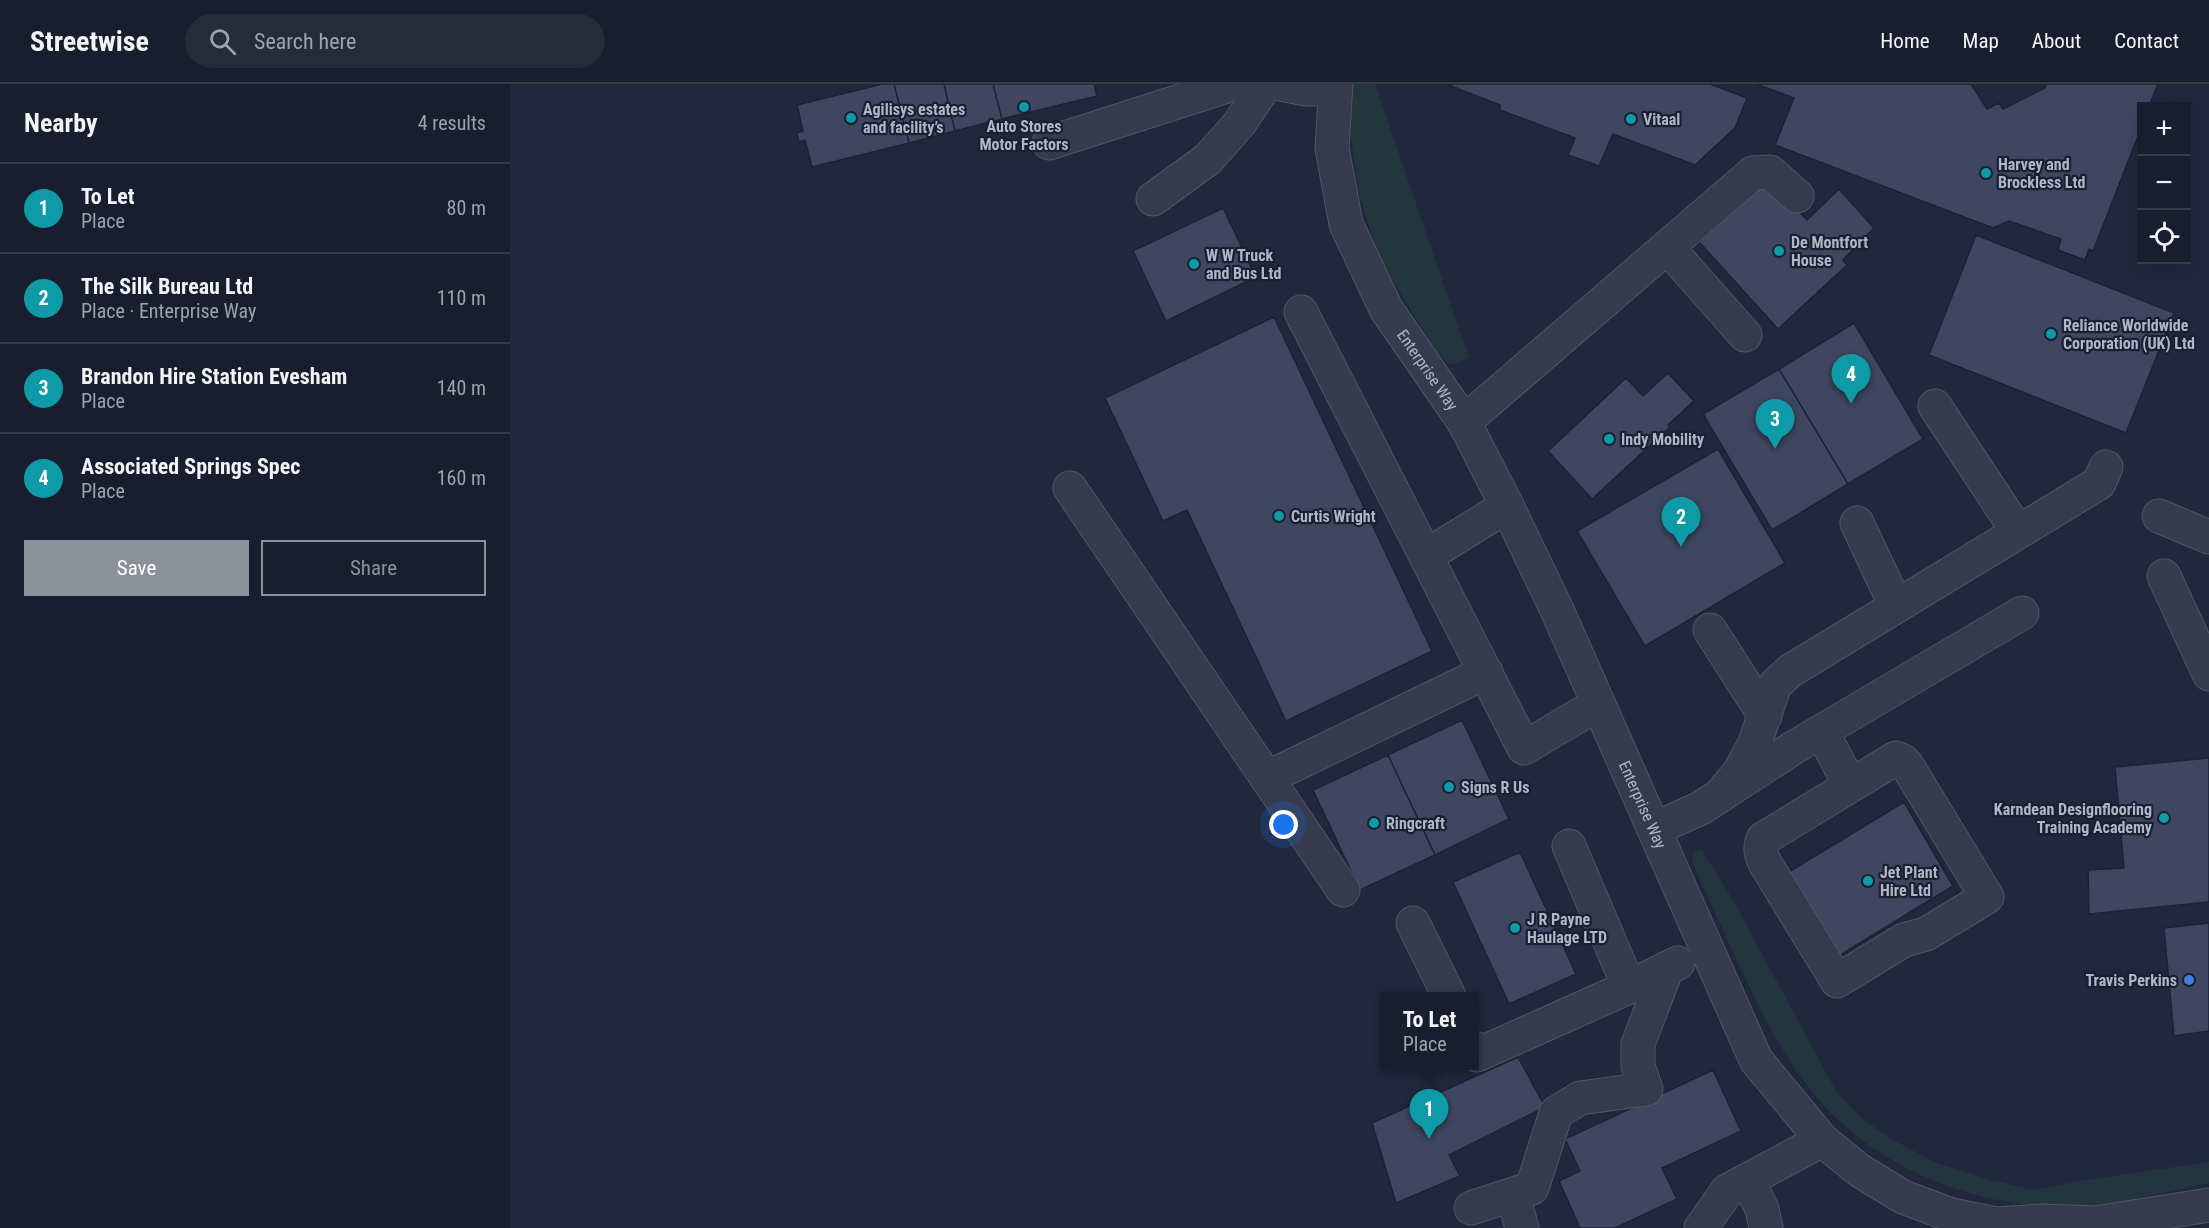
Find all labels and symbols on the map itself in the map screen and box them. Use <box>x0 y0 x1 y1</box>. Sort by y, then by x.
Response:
place label: Agilisys estates and facility’s <box>863 100 965 137</box>
marker: Auto Stores Motor Factors <box>1017 100 1031 114</box>
place label: Vitaal <box>1643 110 1680 129</box>
marker: Agilisys estates and facility’s <box>844 111 858 125</box>
marker: Vitaal <box>1624 112 1638 126</box>
place label: Auto Stores Motor Factors <box>979 117 1069 154</box>
place label: Harvey and Brockless Ltd <box>1998 155 2085 192</box>
marker: Harvey and Brockless Ltd <box>1979 166 1993 180</box>
place label: De Montfort House <box>1791 233 1868 270</box>
marker: De Montfort House <box>1772 244 1786 258</box>
place label: W W Truck and Bus Ltd <box>1206 246 1281 283</box>
marker: W W Truck and Bus Ltd <box>1187 257 1201 271</box>
place label: Reliance Worldwide Corporation (UK) Ltd <box>2063 316 2195 353</box>
street label: Enterprise Way <box>1393 326 1463 414</box>
marker: Reliance Worldwide Corporation (UK) Ltd <box>2044 327 2058 341</box>
pin: 4 <box>1832 354 1870 404</box>
pin: 3 <box>1756 400 1794 449</box>
place label: Indy Mobility <box>1621 430 1704 449</box>
marker: Indy Mobility <box>1602 432 1616 446</box>
pin: 2 <box>1662 498 1700 547</box>
place label: Curtis Wright <box>1291 507 1376 526</box>
marker: Curtis Wright <box>1272 509 1286 523</box>
street label: Enterprise Way <box>1615 758 1671 851</box>
place label: Signs R Us <box>1461 778 1529 797</box>
marker: Signs R Us <box>1442 780 1456 794</box>
place label: Karndean Designflooring Training Academy <box>1994 800 2152 837</box>
your location <box>1269 810 1298 839</box>
marker: Karndean Designflooring Training Academy <box>2157 811 2171 825</box>
place label: Ringcraft <box>1386 814 1445 833</box>
marker: Ringcraft <box>1367 816 1381 830</box>
place label: Jet Plant Hire Ltd <box>1880 863 1938 900</box>
marker: Jet Plant Hire Ltd <box>1861 874 1875 888</box>
place label: J R Payne Haulage LTD <box>1527 910 1607 947</box>
marker: J R Payne Haulage LTD <box>1508 921 1522 935</box>
place label: Travis Perkins <box>2085 971 2177 990</box>
marker: Travis Perkins <box>2182 973 2196 987</box>
pin: 1 <box>1410 1090 1448 1139</box>

